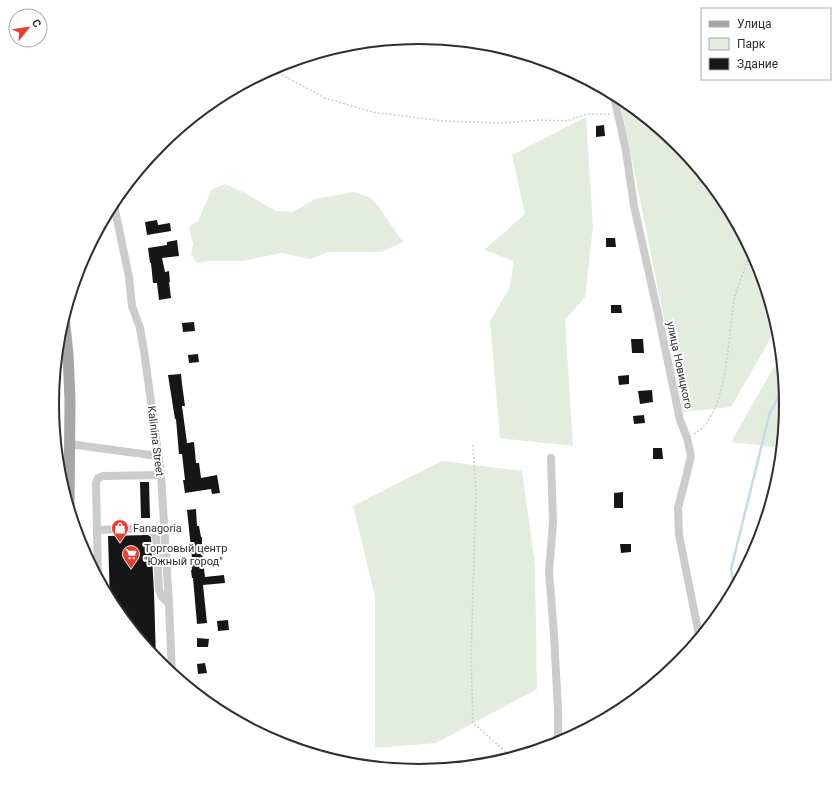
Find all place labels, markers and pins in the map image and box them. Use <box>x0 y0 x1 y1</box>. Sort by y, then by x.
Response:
shop icon: Fanagoria <box>110 518 130 543</box>
place label: Fanagoria <box>133 522 182 535</box>
place label: Торговый центр "Южный город" <box>144 542 227 568</box>
supermarket icon: Торговый центр "Южный город" <box>121 544 141 569</box>

